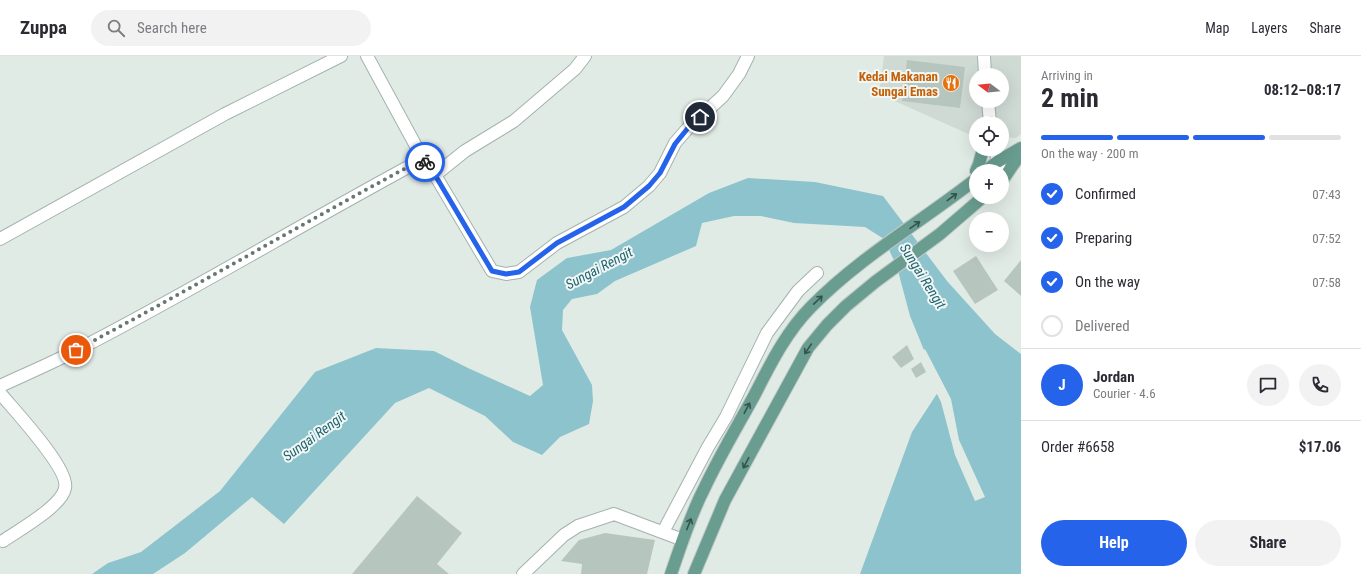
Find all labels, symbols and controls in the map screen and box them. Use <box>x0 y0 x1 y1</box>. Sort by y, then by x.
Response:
search box <box>91 10 371 46</box>
text: Zuppa <box>20 16 67 39</box>
icon: search <box>105 17 127 39</box>
text: Search here <box>137 19 207 37</box>
text: Map <box>1205 20 1229 36</box>
text: Layers <box>1251 20 1288 36</box>
text: Share <box>1310 20 1341 36</box>
north arrow <box>969 68 1009 108</box>
map controls <box>969 68 1009 252</box>
text: Arriving in <box>1041 68 1093 83</box>
place label: Kedai Makanan Sungai Emas <box>859 69 938 99</box>
restaurant icon: Kedai Makanan Sungai Emas <box>941 73 961 93</box>
text: 08:12–08:17 <box>1264 81 1341 99</box>
text: 2 min <box>1041 83 1099 113</box>
pin <box>683 100 717 134</box>
icon: home <box>689 106 711 128</box>
button: locate <box>969 116 1009 156</box>
courier <box>405 142 445 182</box>
text: On the way · 200 m <box>1041 146 1138 161</box>
icon: bike <box>414 151 436 173</box>
button: + <box>969 164 1009 204</box>
icon: check <box>1041 183 1063 205</box>
text: Confirmed <box>1075 185 1136 203</box>
text: 07:43 <box>1312 187 1341 202</box>
one-way arrow <box>946 193 957 202</box>
button: − <box>969 212 1009 252</box>
one-way arrow <box>909 221 920 229</box>
icon: check <box>1041 227 1063 249</box>
text: Preparing <box>1075 229 1132 247</box>
text: 07:52 <box>1312 231 1341 246</box>
water label: Sungai Rengit <box>897 241 950 312</box>
water label: Sungai Rengit <box>563 243 636 292</box>
icon: check <box>1041 271 1063 293</box>
text: On the way <box>1075 273 1140 291</box>
text: 07:58 <box>1312 275 1341 290</box>
one-way arrow <box>813 295 823 305</box>
text: Delivered <box>1075 317 1130 335</box>
pin <box>59 333 93 367</box>
icon: bag <box>65 339 87 361</box>
one-way arrow <box>804 343 812 354</box>
button: chat <box>1247 364 1289 406</box>
button: phone <box>1299 364 1341 406</box>
text: Jordan <box>1093 368 1135 386</box>
text: J <box>1058 376 1066 394</box>
text: Courier · 4.6 <box>1093 386 1156 401</box>
one-way arrow <box>744 402 752 414</box>
water label: Sungai Rengit <box>279 407 349 464</box>
text: Order #6658 <box>1041 438 1115 456</box>
text: $17.06 <box>1299 438 1341 456</box>
one-way arrow <box>741 457 749 469</box>
one-way arrow <box>686 519 693 531</box>
button: Help <box>1041 520 1187 566</box>
button: Share <box>1195 520 1341 566</box>

